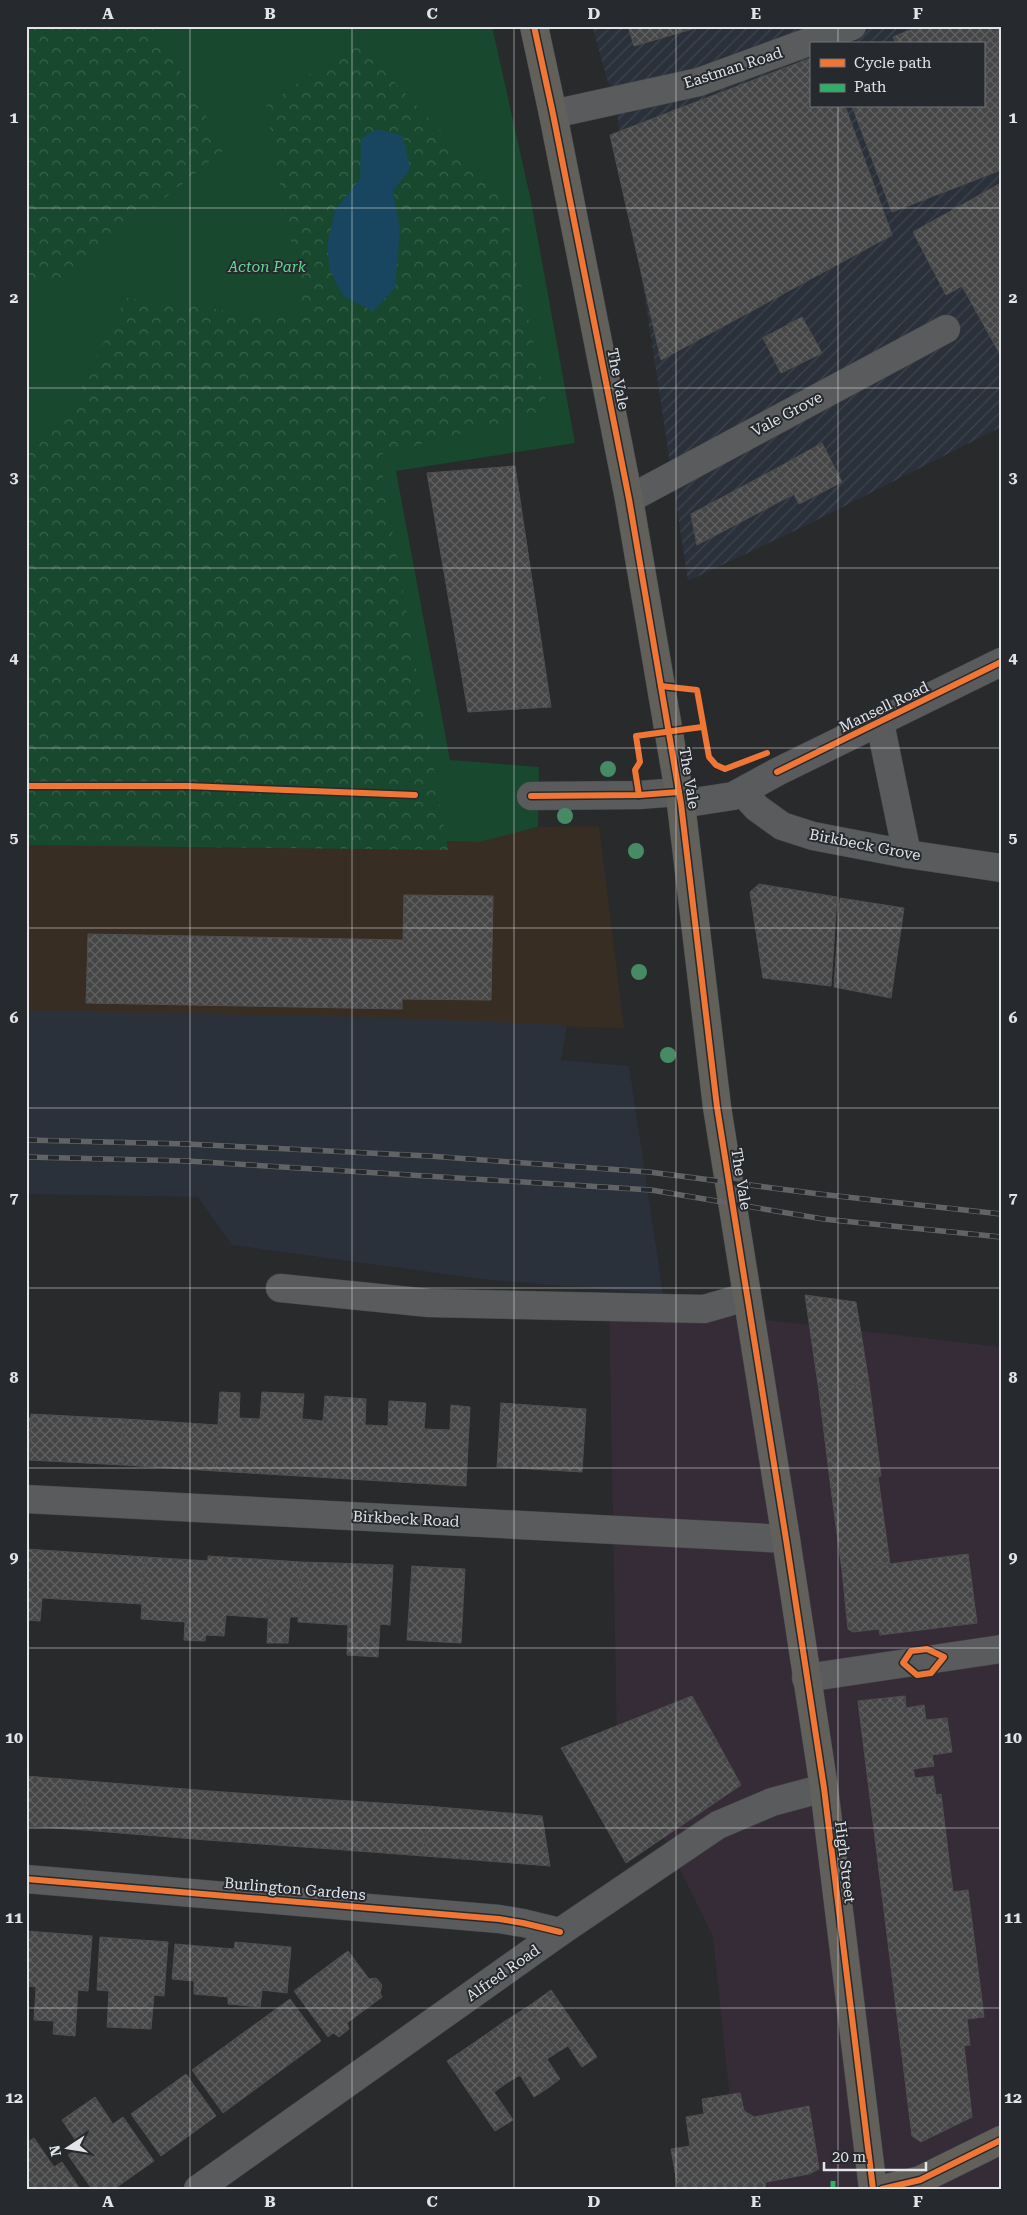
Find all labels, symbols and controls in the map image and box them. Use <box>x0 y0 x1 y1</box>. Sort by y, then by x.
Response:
text: A <box>102 4 114 23</box>
text: B <box>264 4 276 23</box>
text: C <box>426 4 438 23</box>
text: D <box>588 4 601 23</box>
text: E <box>751 4 761 23</box>
text: F <box>913 4 923 23</box>
legend <box>810 42 984 108</box>
street label: Eastman Road <box>681 43 785 92</box>
text: Cycle path <box>854 54 932 72</box>
text: Path <box>854 78 887 96</box>
text: 1 <box>10 108 19 127</box>
text: 1 <box>1009 108 1018 127</box>
park label: Acton Park <box>227 258 307 276</box>
text: 2 <box>10 288 19 307</box>
text: 2 <box>1009 288 1018 307</box>
street label: The Vale <box>603 347 633 411</box>
street label: Vale Grove <box>749 388 825 440</box>
text: 3 <box>10 468 19 487</box>
text: 3 <box>1009 468 1018 487</box>
text: 4 <box>10 648 19 667</box>
text: 4 <box>1009 648 1018 667</box>
street label: Mansell Road <box>836 677 932 736</box>
street label: The Vale <box>675 746 703 810</box>
street label: Birkbeck Grove <box>808 825 922 865</box>
text: 5 <box>10 828 19 847</box>
text: 5 <box>1009 828 1018 847</box>
text: 6 <box>10 1008 19 1027</box>
text: 6 <box>1009 1008 1018 1027</box>
street label: The Vale <box>727 1147 755 1211</box>
text: 7 <box>10 1188 19 1207</box>
text: 7 <box>1009 1188 1018 1207</box>
text: 8 <box>10 1368 19 1387</box>
text: 8 <box>1009 1368 1018 1387</box>
street label: Birkbeck Road <box>352 1507 460 1531</box>
text: 9 <box>10 1548 19 1567</box>
text: 9 <box>1009 1548 1018 1567</box>
text: 10 <box>5 1728 23 1747</box>
text: 10 <box>1004 1728 1022 1747</box>
street label: High Street <box>831 1820 859 1904</box>
street label: Burlington Gardens <box>223 1874 367 1904</box>
text: 11 <box>5 1908 23 1927</box>
text: 11 <box>1004 1908 1022 1927</box>
street label: Alfred Road <box>463 1941 544 2005</box>
text: 12 <box>5 2088 23 2107</box>
text: 12 <box>1004 2088 1022 2107</box>
north arrow <box>42 2122 92 2172</box>
scale bar <box>824 2140 927 2172</box>
text: N <box>46 2144 64 2158</box>
text: 20 m <box>832 2148 867 2166</box>
text: A <box>102 2192 114 2211</box>
text: B <box>264 2192 276 2211</box>
text: C <box>426 2192 438 2211</box>
text: D <box>588 2192 601 2211</box>
text: E <box>751 2192 761 2211</box>
text: F <box>913 2192 923 2211</box>

